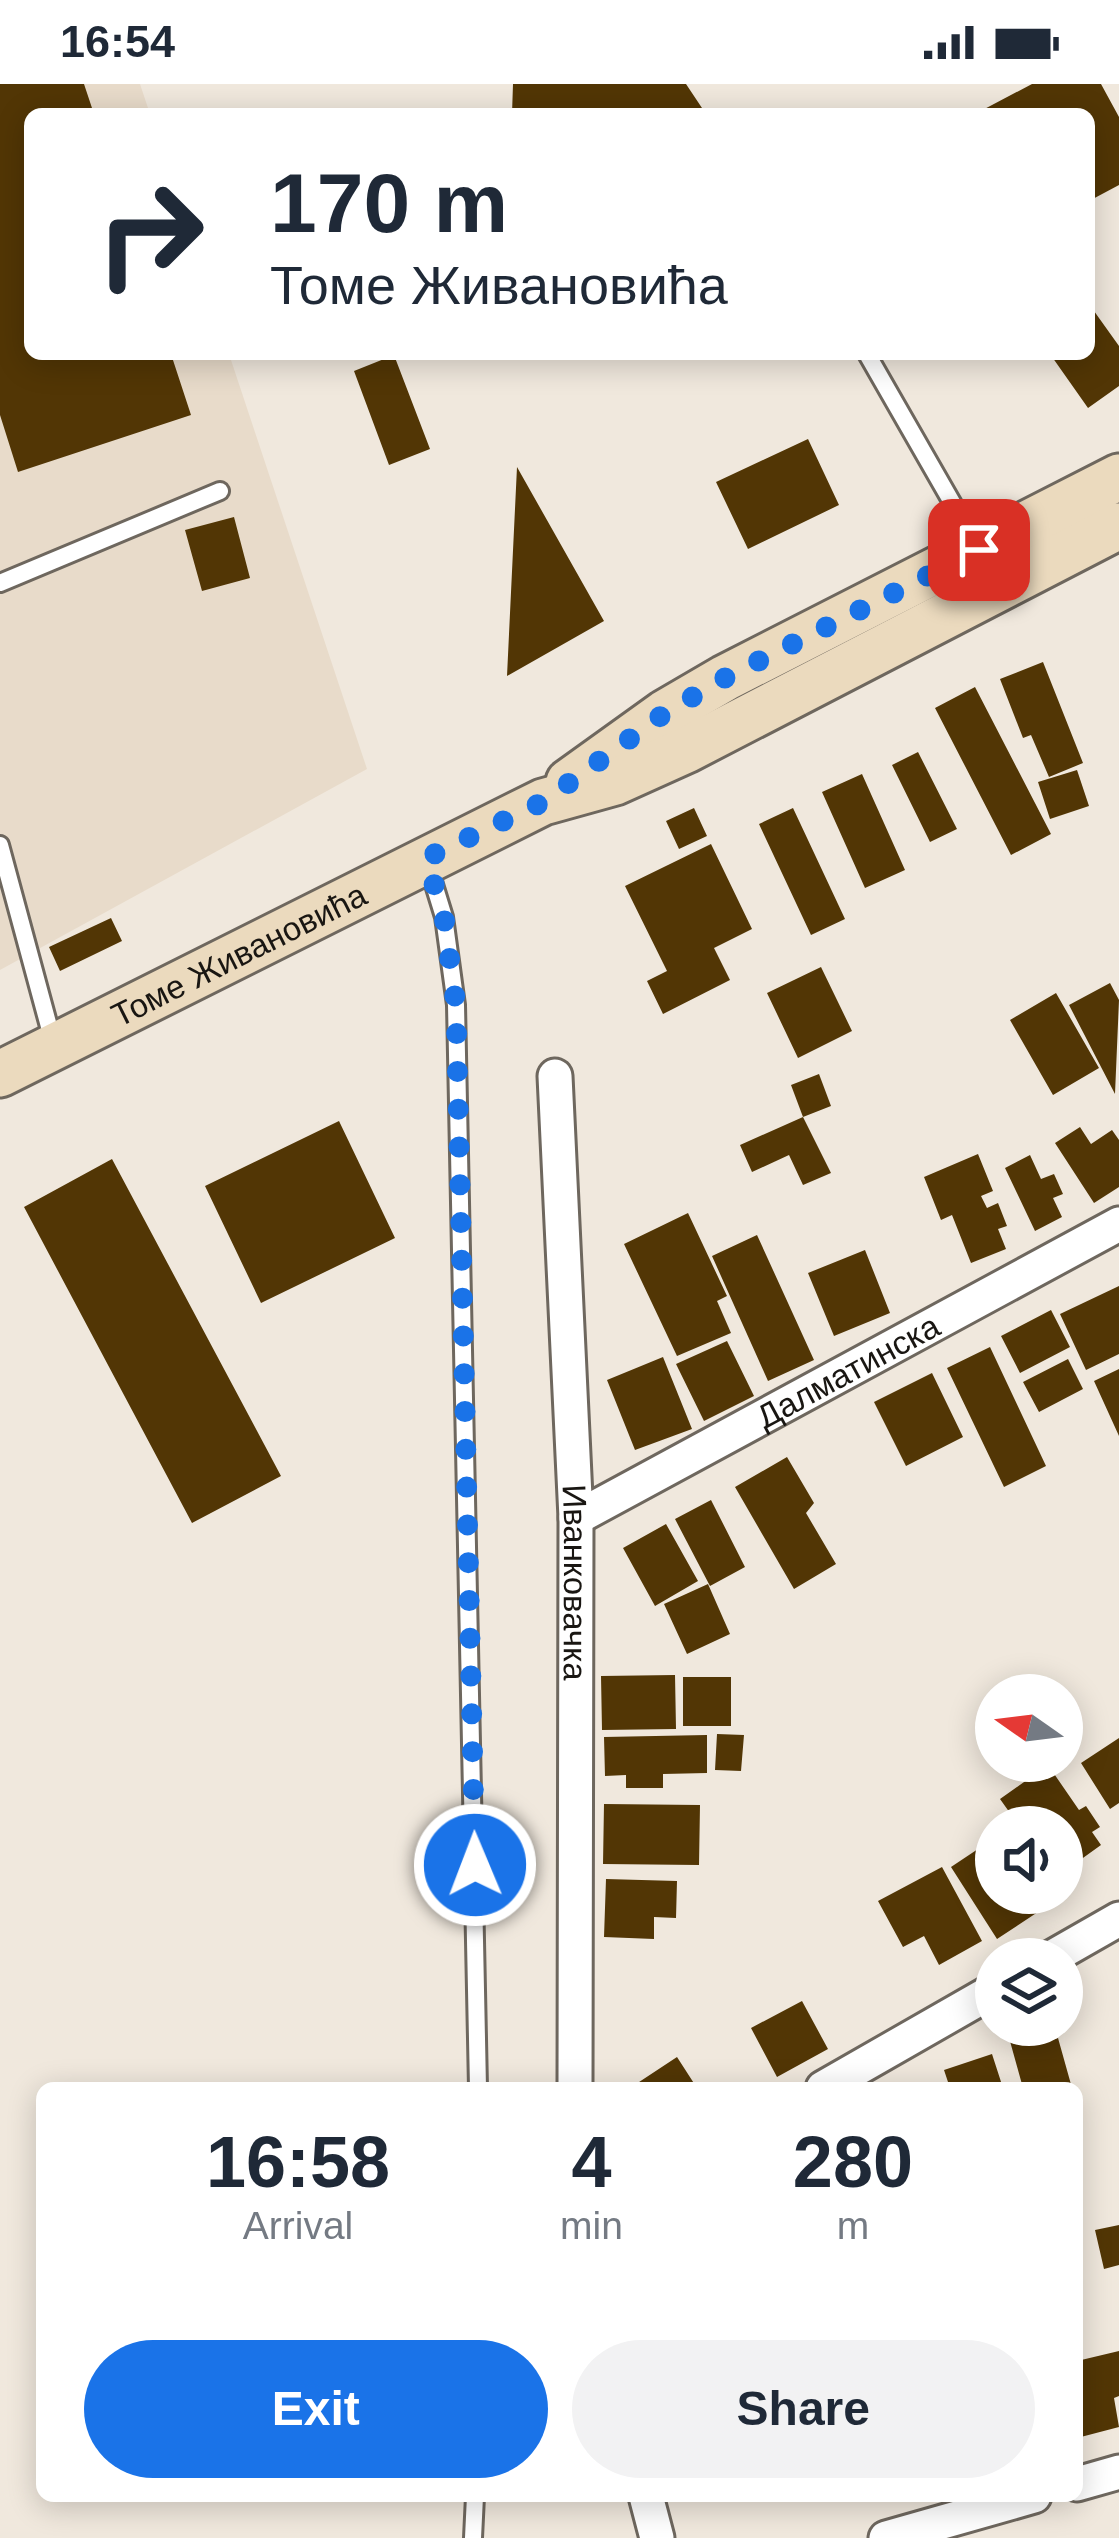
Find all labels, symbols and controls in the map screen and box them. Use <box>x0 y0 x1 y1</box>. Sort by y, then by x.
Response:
text: 16:54 <box>60 16 175 67</box>
icon: right <box>72 156 228 312</box>
text: 170 m <box>270 156 508 250</box>
text: Томе Живановића <box>270 255 728 315</box>
pin <box>928 499 1030 601</box>
icon: arrive <box>946 517 1012 583</box>
street label: Томе Живановића <box>105 875 373 1034</box>
street label: Далматинска <box>750 1306 946 1435</box>
street label: Иванковачка <box>556 1484 595 1681</box>
north arrow <box>975 1674 1083 1782</box>
map controls <box>975 1674 1083 2046</box>
position arrow <box>412 1802 538 1928</box>
button: sound <box>975 1806 1083 1914</box>
button: layers <box>975 1938 1083 2046</box>
text: 16:58 <box>206 2122 390 2202</box>
text: 4 <box>571 2122 612 2202</box>
text: 280 <box>793 2122 913 2202</box>
text: Arrival <box>243 2204 353 2247</box>
text: min <box>560 2204 623 2247</box>
text: m <box>837 2204 869 2247</box>
button: Exit <box>84 2340 548 2478</box>
button: Share <box>572 2340 1035 2478</box>

